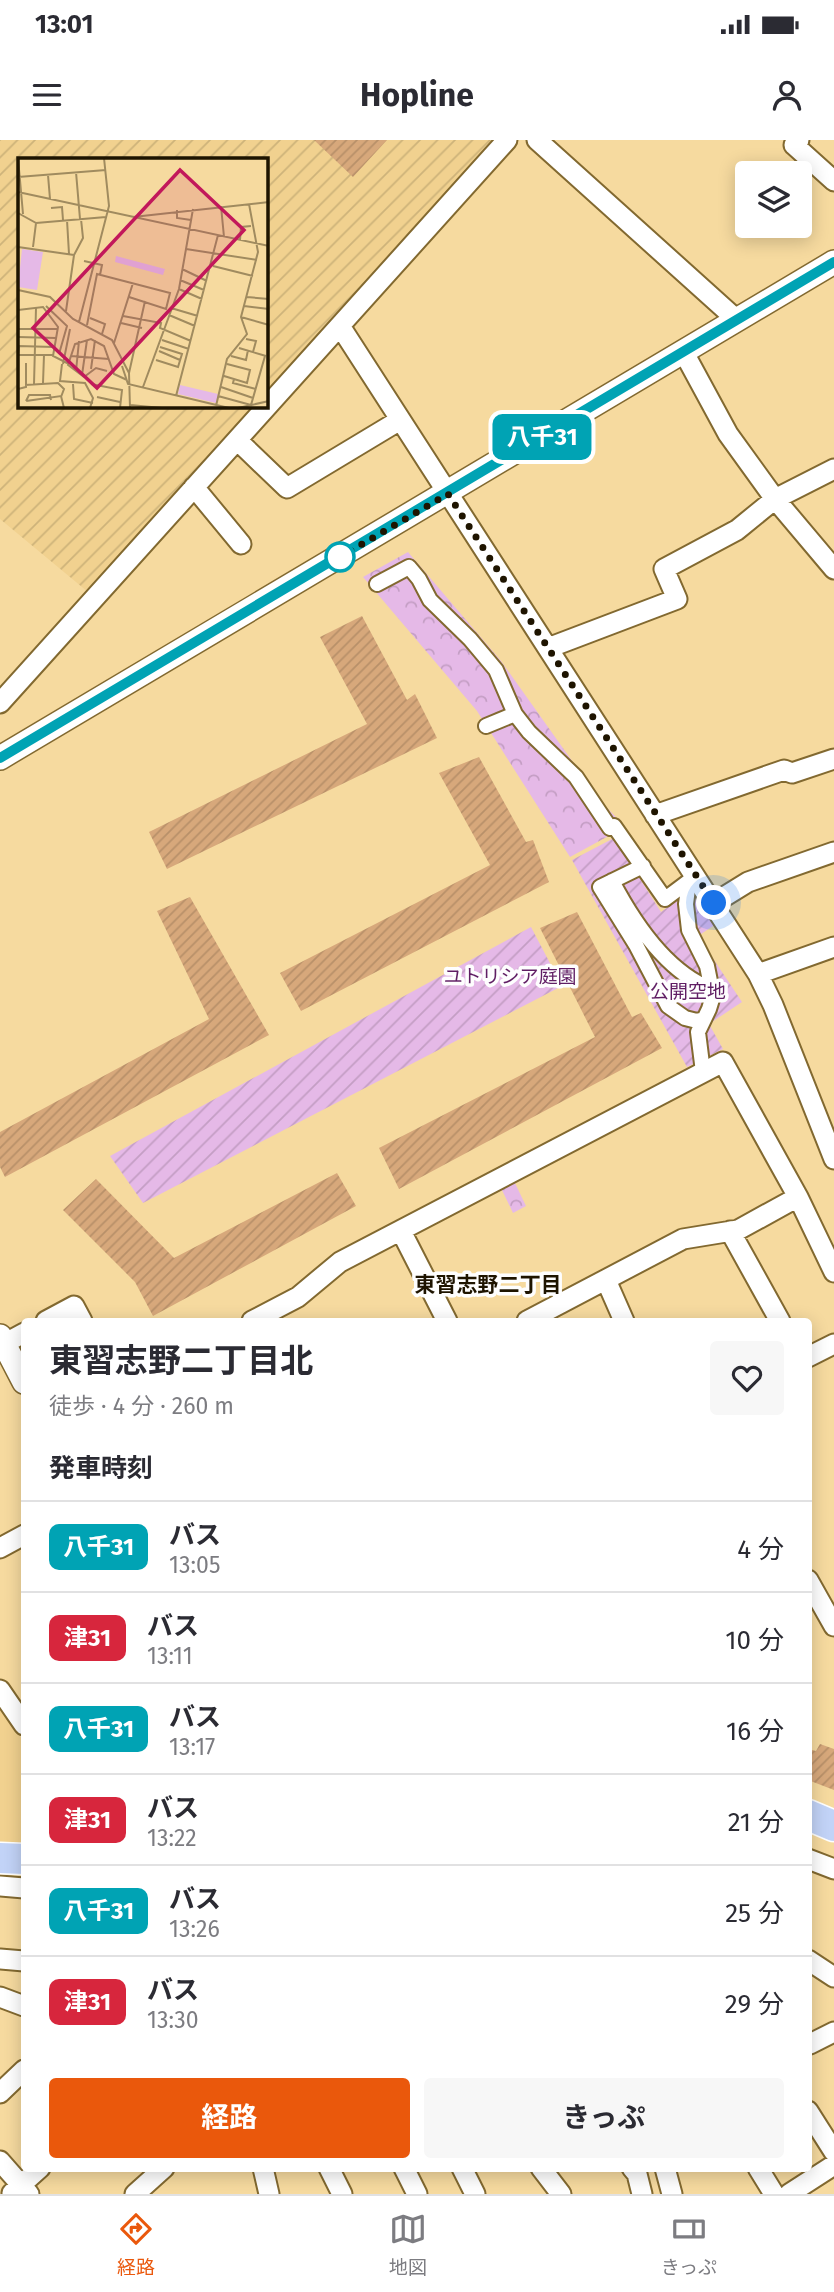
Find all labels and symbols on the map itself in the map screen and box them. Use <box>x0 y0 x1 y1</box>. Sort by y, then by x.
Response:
inset map <box>18 158 268 408</box>
line badge: 八千31 <box>493 414 591 460</box>
unlabelled marker <box>325 542 355 572</box>
your location <box>696 885 731 920</box>
park label: ユトリシア庭園 <box>443 965 577 988</box>
park label: 公開空地 <box>650 980 726 1003</box>
district label: 東習志野二丁目 <box>415 1272 562 1298</box>

